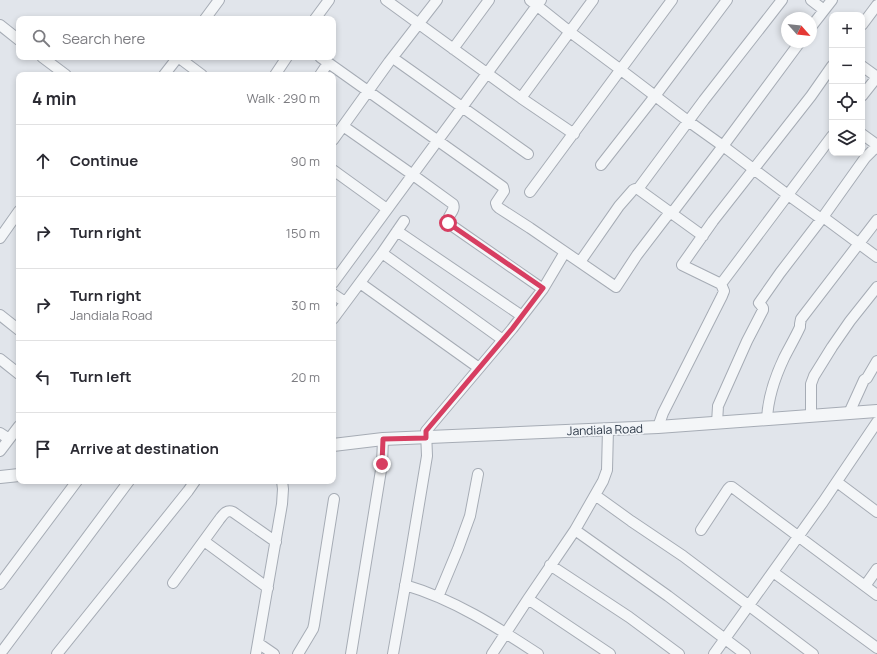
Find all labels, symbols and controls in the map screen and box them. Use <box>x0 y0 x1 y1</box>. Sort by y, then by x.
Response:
north arrow <box>781 12 817 48</box>
map controls <box>829 12 865 156</box>
button: + <box>829 12 865 48</box>
search box <box>16 16 336 60</box>
icon: search <box>30 27 52 49</box>
text: Search here <box>62 28 145 49</box>
button: − <box>829 48 865 84</box>
button: locate <box>829 84 865 120</box>
text: 4 min <box>32 87 76 110</box>
text: Walk · 290 m <box>247 89 320 107</box>
button: layers <box>829 120 865 156</box>
icon: ahead <box>32 150 54 172</box>
text: Continue <box>70 150 138 171</box>
text: 90 m <box>290 152 320 170</box>
route start <box>439 214 457 232</box>
icon: right <box>32 222 54 244</box>
text: Turn right <box>70 222 141 243</box>
text: 150 m <box>286 224 320 242</box>
text: Turn right <box>70 285 141 306</box>
icon: right <box>32 294 54 316</box>
text: 30 m <box>291 296 320 314</box>
text: Jandiala Road <box>70 306 153 324</box>
icon: left <box>32 366 54 388</box>
text: Turn left <box>70 366 132 387</box>
text: 20 m <box>291 368 320 386</box>
street label: Jandiala Road <box>567 420 643 439</box>
icon: arrive <box>32 438 54 460</box>
text: Arrive at destination <box>70 438 219 459</box>
route end <box>373 455 391 473</box>

